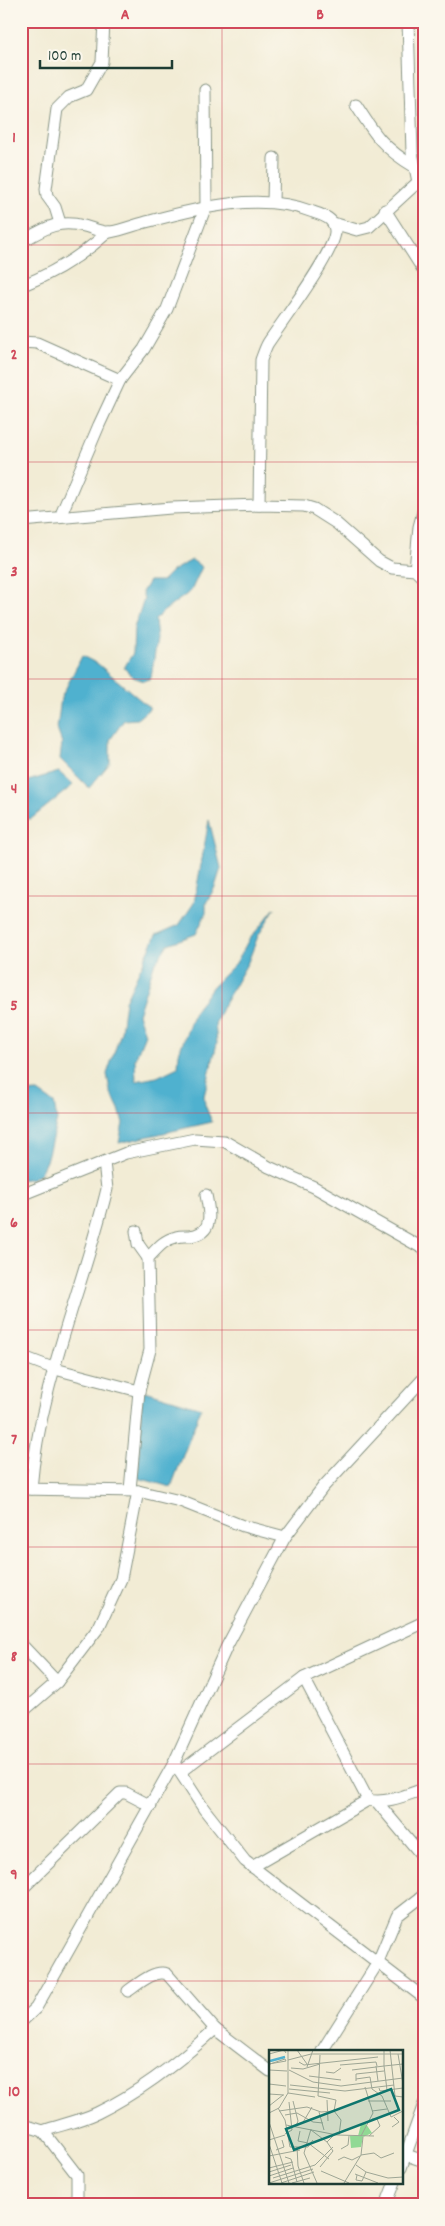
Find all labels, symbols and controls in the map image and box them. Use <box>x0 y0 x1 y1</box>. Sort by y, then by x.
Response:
text: A <box>121 4 130 27</box>
text: B <box>316 4 324 27</box>
scale bar <box>40 38 172 70</box>
text: 100 m <box>48 46 81 68</box>
text: 1 <box>12 127 16 150</box>
text: 2 <box>11 344 18 367</box>
text: 3 <box>10 561 18 584</box>
text: 4 <box>11 778 17 801</box>
text: 5 <box>10 995 18 1018</box>
text: 6 <box>10 1212 18 1235</box>
text: 7 <box>11 1429 17 1452</box>
text: 8 <box>11 1646 18 1669</box>
text: 9 <box>10 1864 18 1887</box>
inset map <box>269 2050 402 2184</box>
text: 10 <box>8 2081 20 2104</box>

